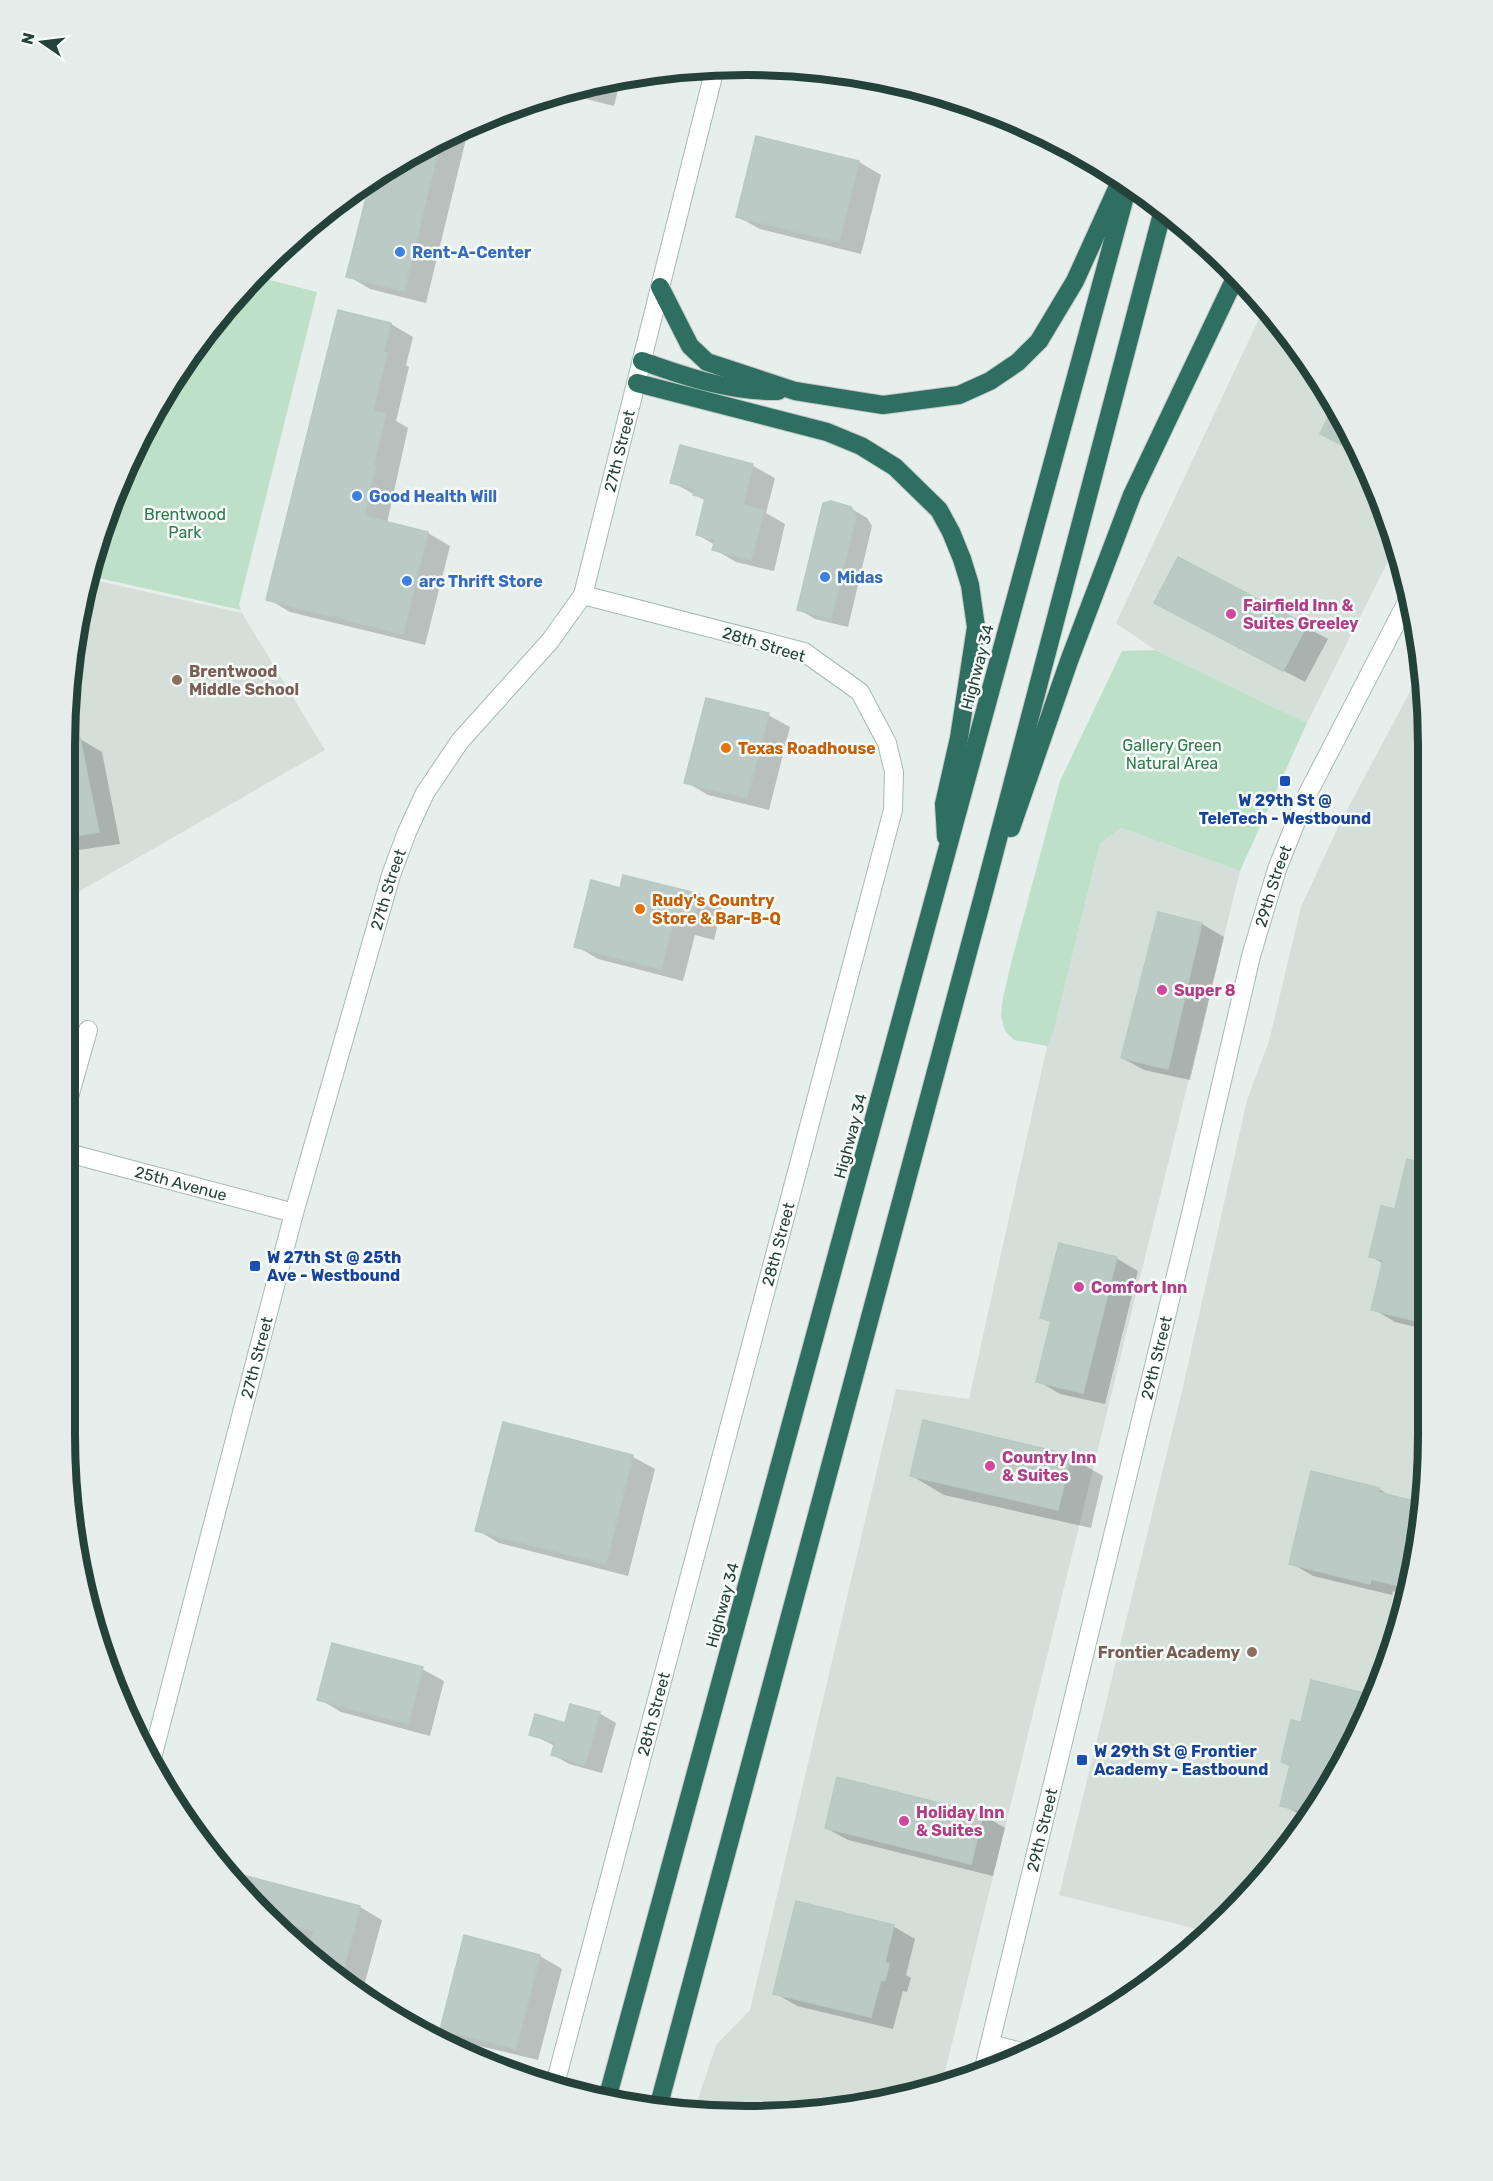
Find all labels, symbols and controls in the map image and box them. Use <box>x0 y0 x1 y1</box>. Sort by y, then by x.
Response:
north arrow <box>12 12 72 72</box>
text: N <box>17 31 39 46</box>
place label: Rent-A-Center <box>412 243 532 262</box>
marker: Rent-A-Center <box>393 245 407 259</box>
street label: 27th Street <box>600 408 639 494</box>
place label: Good Health Will <box>369 487 497 506</box>
marker: Good Health Will <box>350 489 364 503</box>
park label: Brentwood Park <box>144 505 226 542</box>
place label: Midas <box>837 568 883 587</box>
marker: Midas <box>818 570 832 584</box>
place label: arc Thrift Store <box>419 572 543 591</box>
marker: arc Thrift Store <box>400 574 414 588</box>
place label: Fairfield Inn & Suites Greeley <box>1243 596 1359 633</box>
marker: Fairfield Inn & Suites Greeley <box>1224 607 1238 621</box>
street label: Highway 34 <box>957 622 998 712</box>
street label: 28th Street <box>720 623 808 666</box>
place label: Brentwood Middle School <box>189 662 299 699</box>
marker: Brentwood Middle School <box>170 673 184 687</box>
park label: Gallery Green Natural Area <box>1122 736 1222 773</box>
place label: Texas Roadhouse <box>738 739 876 758</box>
marker: Texas Roadhouse <box>719 741 733 755</box>
marker: W 29th St @ TeleTech - Westbound <box>1278 774 1292 788</box>
place label: W 29th St @ TeleTech - Westbound <box>1199 791 1371 828</box>
street label: 29th Street <box>1251 842 1296 929</box>
street label: 27th Street <box>367 846 410 932</box>
place label: Rudy's Country Store & Bar-B-Q <box>652 891 781 928</box>
marker: Rudy's Country Store & Bar-B-Q <box>633 902 647 916</box>
place label: Super 8 <box>1174 981 1236 1000</box>
marker: Super 8 <box>1155 983 1169 997</box>
street label: Highway 34 <box>830 1091 871 1181</box>
street label: 25th Avenue <box>133 1162 229 1205</box>
street label: 28th Street <box>758 1200 799 1288</box>
place label: W 27th St @ 25th Ave - Westbound <box>267 1248 401 1285</box>
marker: W 27th St @ 25th Ave - Westbound <box>248 1259 262 1273</box>
place label: Comfort Inn <box>1091 1278 1187 1297</box>
marker: Comfort Inn <box>1072 1280 1086 1294</box>
street label: 29th Street <box>1137 1314 1176 1401</box>
street label: 27th Street <box>237 1315 277 1400</box>
place label: Country Inn & Suites <box>1002 1448 1097 1485</box>
marker: Country Inn & Suites <box>983 1459 997 1473</box>
street label: Highway 34 <box>702 1560 743 1650</box>
place label: Frontier Academy <box>1098 1643 1240 1662</box>
marker: Frontier Academy <box>1245 1645 1259 1659</box>
street label: 28th Street <box>634 1670 674 1758</box>
place label: W 29th St @ Frontier Academy - Eastbound <box>1094 1742 1268 1779</box>
marker: W 29th St @ Frontier Academy - Eastbound <box>1075 1753 1089 1767</box>
street label: 29th Street <box>1023 1786 1061 1874</box>
place label: Holiday Inn & Suites <box>916 1803 1004 1840</box>
marker: Holiday Inn & Suites <box>897 1814 911 1828</box>

